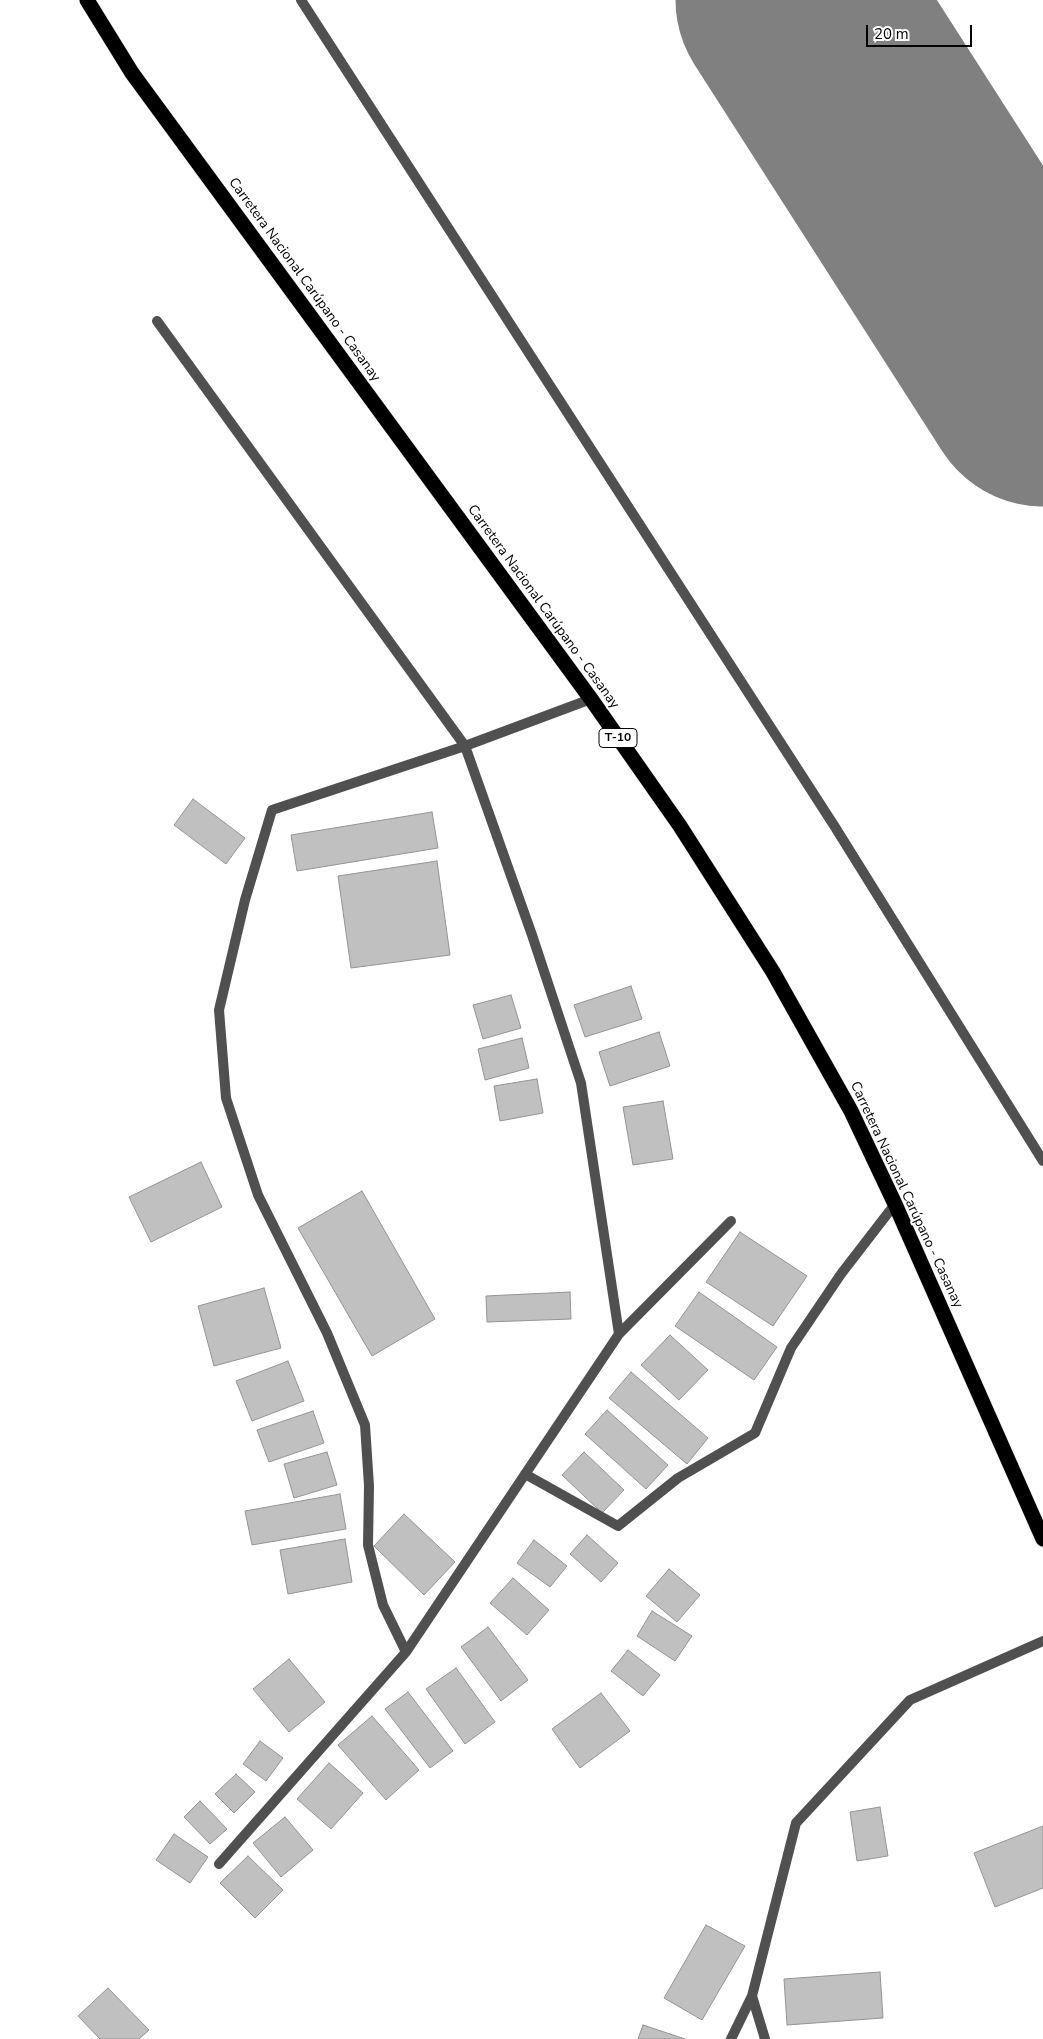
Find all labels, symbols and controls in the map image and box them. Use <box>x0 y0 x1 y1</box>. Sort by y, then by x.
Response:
scale bar <box>868 15 974 47</box>
text: 20 m <box>874 24 909 44</box>
street label: Carretera Nacional Carúpano - Casanay <box>224 175 384 385</box>
street label: Carretera Nacional Carúpano - Casanay <box>463 502 623 712</box>
road number: T-10 <box>599 728 637 748</box>
street label: Carretera Nacional Carúpano - Casanay <box>846 1079 966 1311</box>

